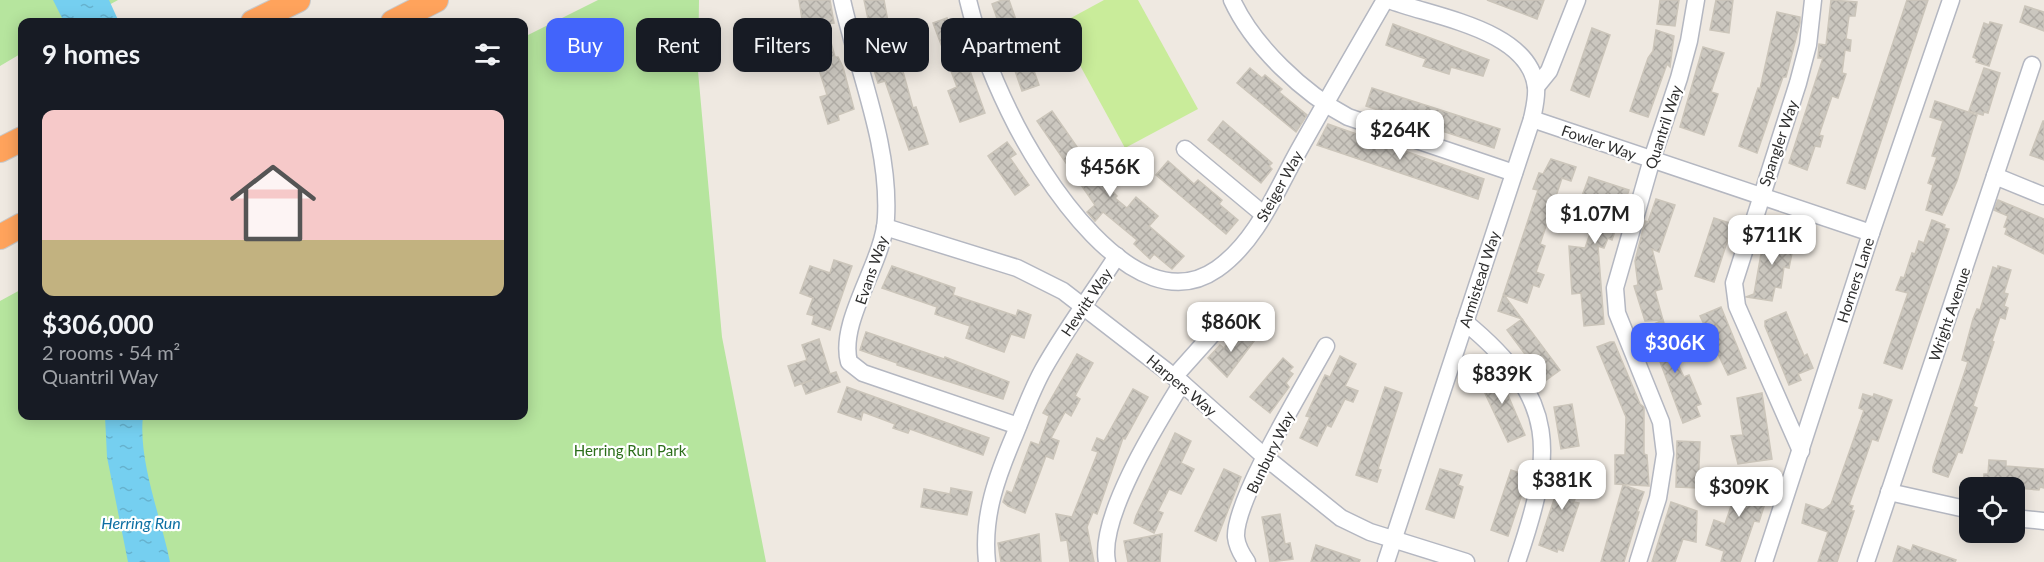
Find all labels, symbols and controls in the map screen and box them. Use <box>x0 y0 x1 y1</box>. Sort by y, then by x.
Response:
chip: Buy <box>546 18 624 72</box>
chip: Rent <box>636 18 721 72</box>
chip: Filters <box>733 18 832 72</box>
chip: New <box>844 18 929 72</box>
chip: Apartment <box>941 18 1082 72</box>
text: 9 homes <box>42 38 140 70</box>
icon: filters <box>471 38 504 71</box>
street label: Quantril Way <box>1641 82 1685 171</box>
street label: Spangler Way <box>1755 97 1801 188</box>
pin: $264K <box>1358 110 1442 161</box>
text: $264K <box>1370 117 1430 141</box>
street label: Fowler Way <box>1559 121 1639 163</box>
pin: $456K <box>1068 147 1152 198</box>
street label: Steiger Way <box>1252 147 1306 225</box>
icon: home <box>219 149 327 257</box>
text: $456K <box>1080 154 1140 178</box>
pin: $1.07M <box>1546 194 1644 245</box>
text: $1.07M <box>1560 201 1630 225</box>
pin: $711K <box>1730 215 1814 266</box>
text: $711K <box>1742 222 1802 246</box>
street label: Armistead Way <box>1455 228 1503 330</box>
street label: Evans Way <box>851 233 891 307</box>
street label: Horners Lane <box>1833 235 1877 325</box>
street label: Hewitt Way <box>1057 264 1115 339</box>
street label: Wright Avenue <box>1924 264 1974 363</box>
pin: $860K <box>1189 302 1273 353</box>
text: $306,000 <box>42 308 154 340</box>
text: $860K <box>1201 309 1261 333</box>
pin: $306K <box>1633 323 1717 374</box>
text: $306K <box>1645 330 1705 354</box>
text: 2 rooms · 54 m² <box>42 340 180 364</box>
street label: Harpers Way <box>1143 351 1221 420</box>
pin: $839K <box>1460 354 1544 405</box>
text: $839K <box>1472 361 1532 385</box>
text: Quantril Way <box>42 364 158 388</box>
street label: Bunbury Way <box>1242 408 1298 496</box>
park label: Herring Run Park <box>574 441 687 459</box>
pin: $381K <box>1520 460 1604 511</box>
text: $381K <box>1532 467 1592 491</box>
pin: $309K <box>1697 467 1781 518</box>
text: $309K <box>1709 474 1769 498</box>
map controls <box>1959 477 2025 543</box>
button: locate <box>1959 477 2025 543</box>
water label: Herring Run <box>101 513 181 532</box>

